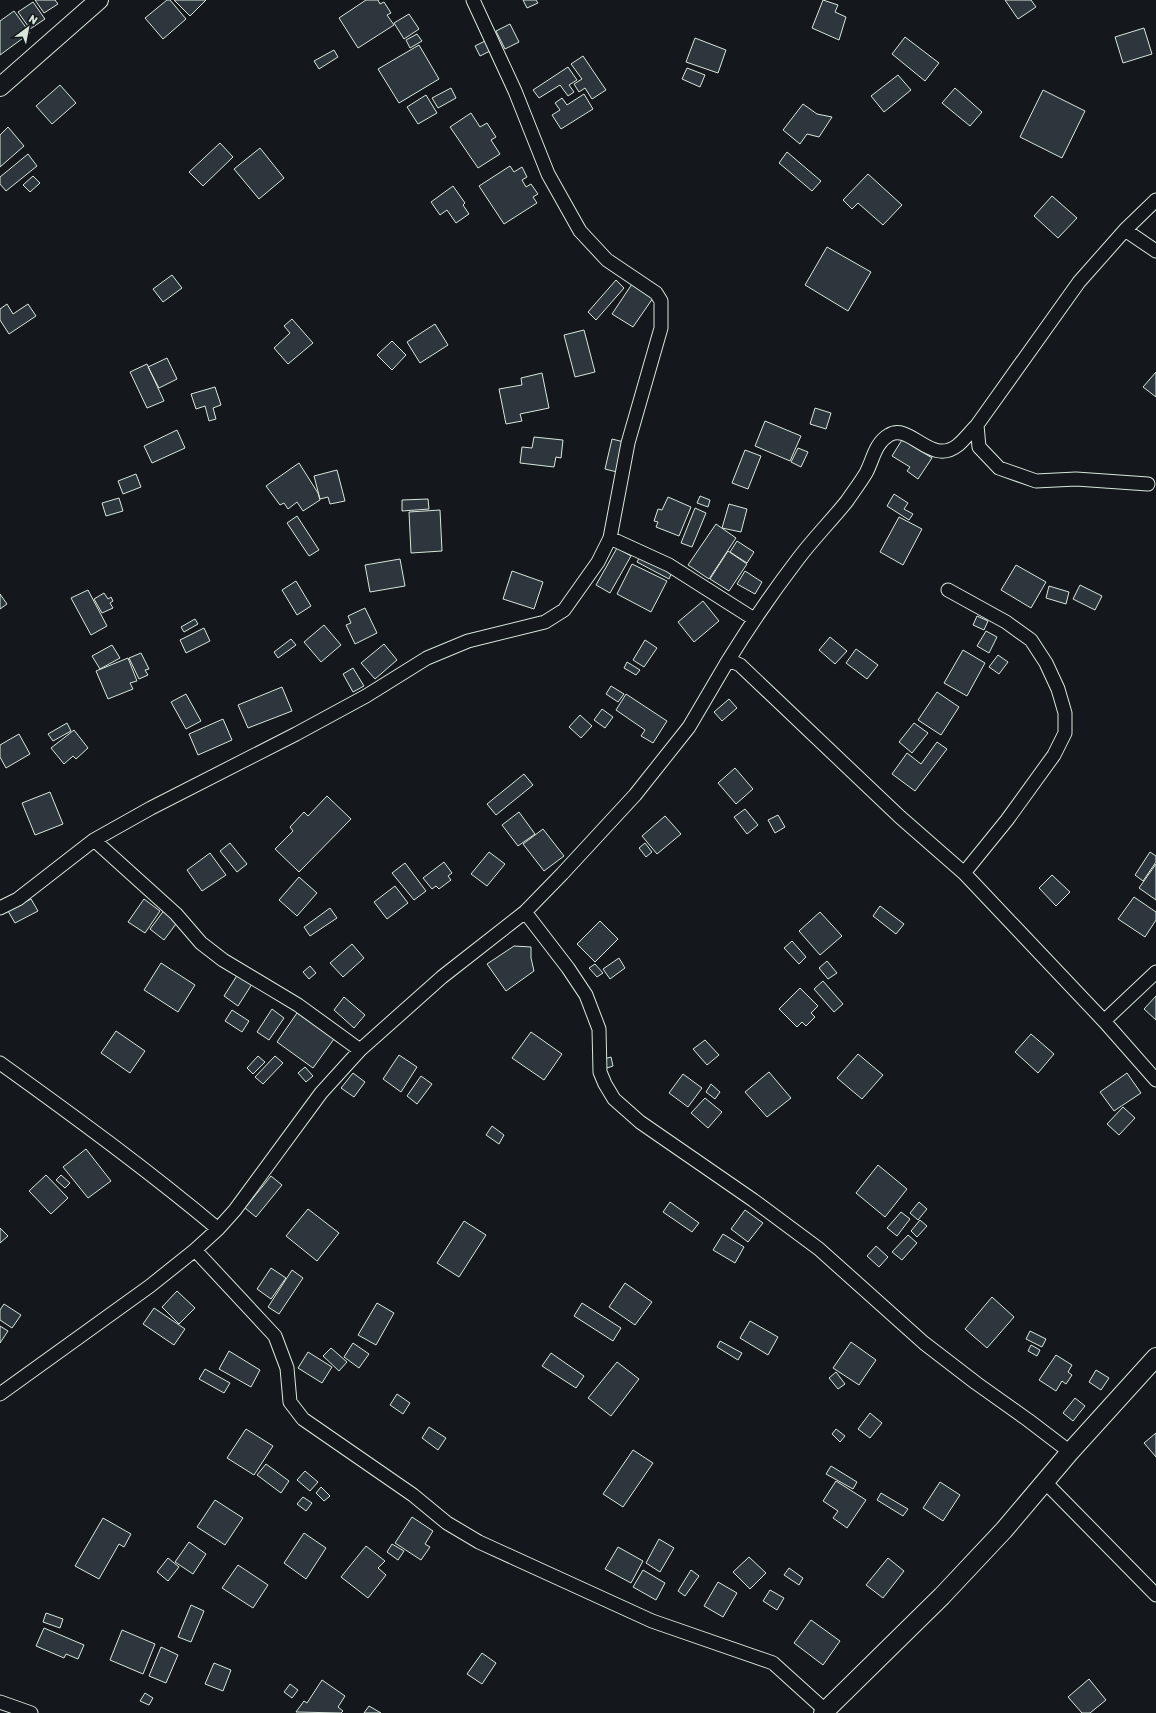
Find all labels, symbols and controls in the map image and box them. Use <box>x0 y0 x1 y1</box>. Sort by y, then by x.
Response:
north arrow <box>8 8 48 48</box>
text: N <box>26 12 40 28</box>

